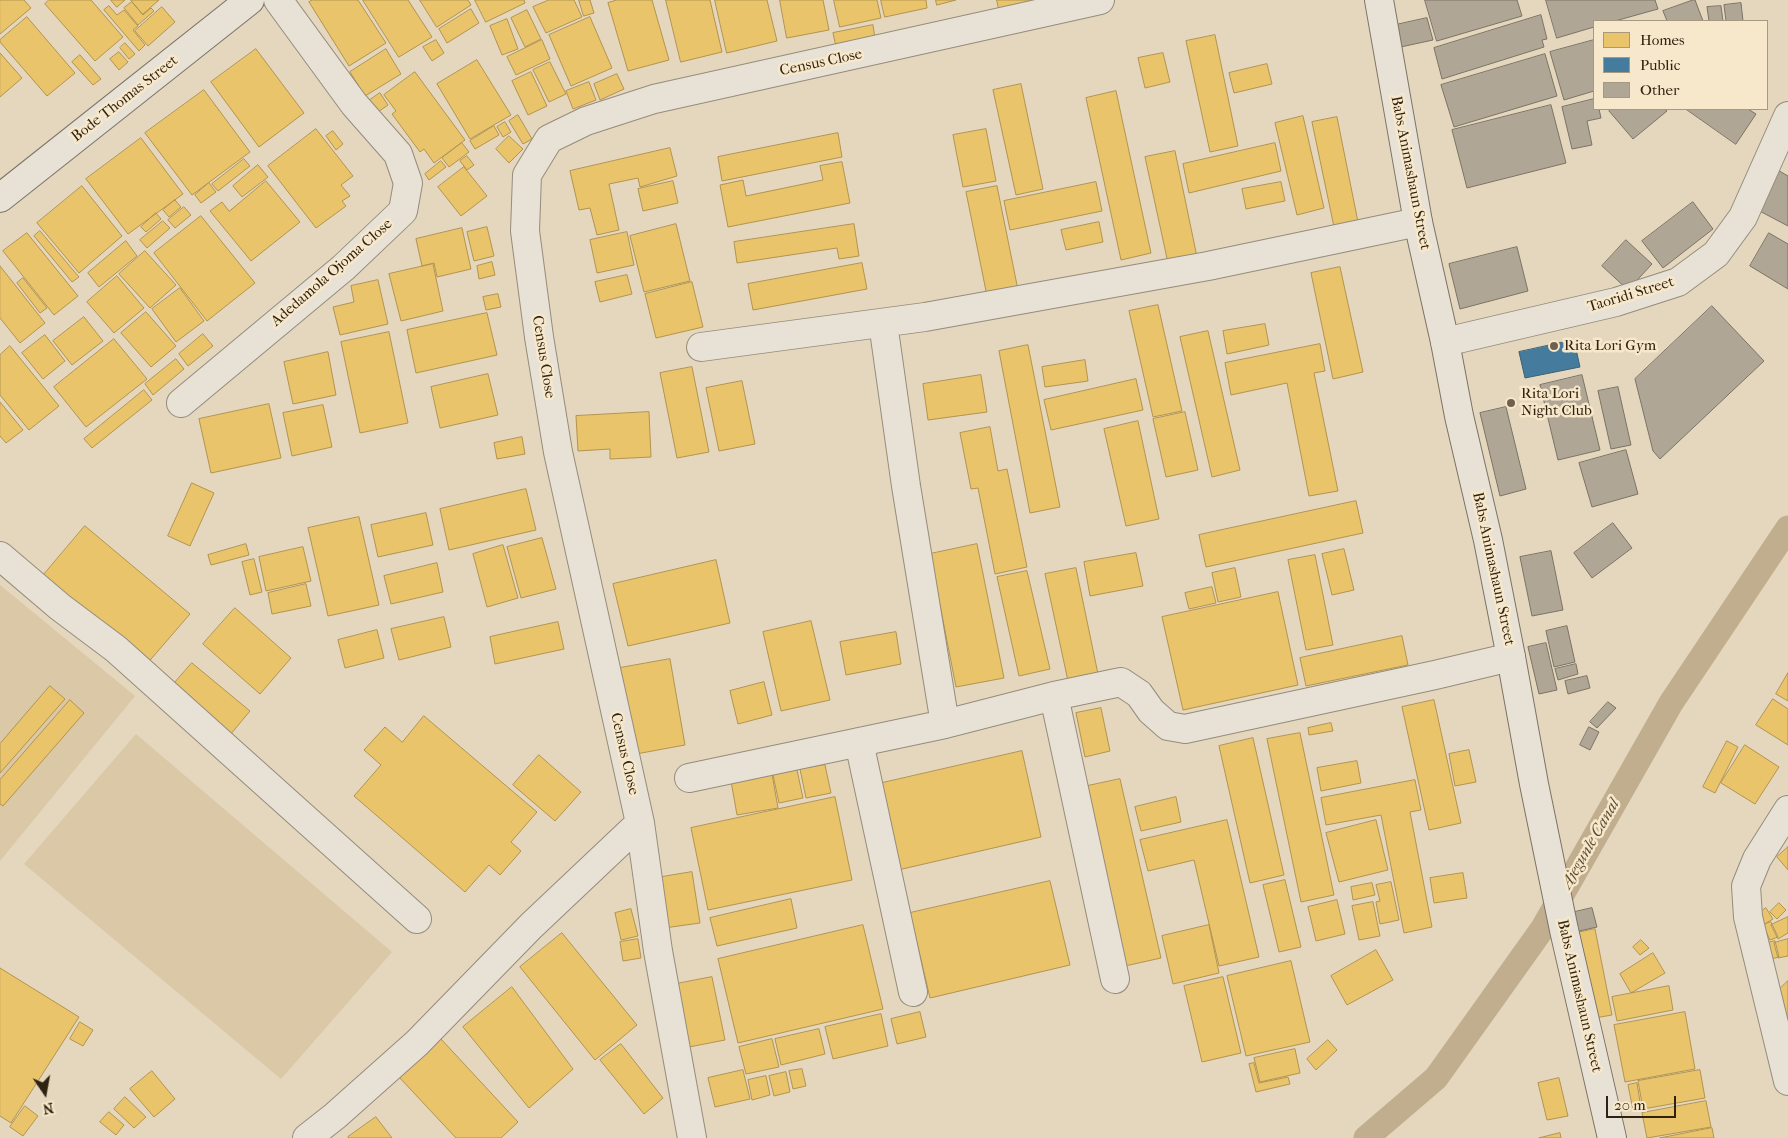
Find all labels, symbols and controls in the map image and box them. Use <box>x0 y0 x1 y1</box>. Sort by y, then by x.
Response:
legend <box>1593 20 1768 110</box>
text: Homes <box>1640 31 1685 49</box>
street label: Census Close <box>778 45 864 81</box>
street label: Bode Thomas Street <box>68 52 182 146</box>
text: Public <box>1640 56 1680 74</box>
text: Other <box>1640 81 1679 99</box>
street label: Babs Animashaun Street <box>1386 95 1434 251</box>
street label: Adedamola Ojoma Close <box>268 215 396 331</box>
street label: Taoridi Street <box>1586 273 1676 317</box>
street label: Census Close <box>528 314 558 400</box>
place label: Rita Lori Gym <box>1564 337 1656 355</box>
marker: Rita Lori Gym <box>1548 340 1560 352</box>
place label: Rita Lori Night Club <box>1521 385 1592 420</box>
marker: Rita Lori Night Club <box>1505 397 1517 409</box>
street label: Babs Animashaun Street <box>1468 491 1518 647</box>
street label: Census Close <box>606 711 642 797</box>
water label: Ajegunle Canal <box>1558 796 1624 892</box>
street label: Babs Animashaun Street <box>1553 918 1605 1074</box>
north arrow <box>20 1068 70 1118</box>
scale bar <box>1608 1086 1678 1118</box>
text: 20 m <box>1614 1096 1646 1114</box>
text: N <box>41 1099 55 1118</box>

